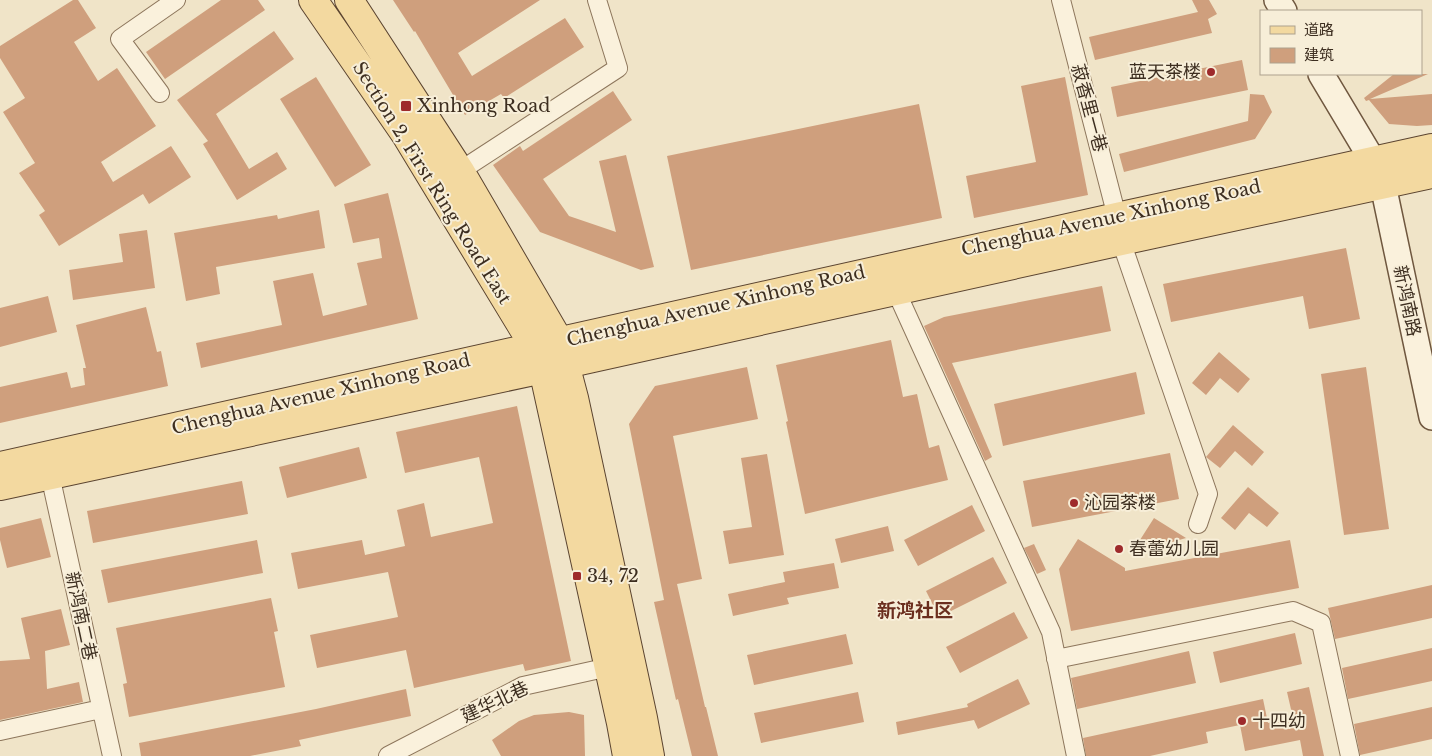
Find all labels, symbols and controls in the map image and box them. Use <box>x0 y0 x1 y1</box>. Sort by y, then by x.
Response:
legend <box>1260 10 1422 75</box>
text: 道路 <box>1304 20 1334 39</box>
text: 建筑 <box>1304 45 1334 64</box>
street label: Section 2, First Ring Road East <box>348 58 516 308</box>
place label: 蓝天茶楼 <box>1129 61 1201 83</box>
street label: 菽香里一巷 <box>1067 62 1111 154</box>
marker: 蓝天茶楼 <box>1205 66 1217 78</box>
place label: Xinhong Road <box>417 95 550 117</box>
marker: Xinhong Road <box>399 99 413 113</box>
street label: Chenghua Avenue Xinhong Road <box>959 175 1263 261</box>
street label: Chenghua Avenue Xinhong Road <box>565 261 867 351</box>
street label: 新鸿南路 <box>1389 263 1425 339</box>
street label: Chenghua Avenue Xinhong Road <box>170 349 472 439</box>
place label: 沁园茶楼 <box>1084 492 1156 514</box>
marker: 沁园茶楼 <box>1068 497 1080 509</box>
place label: 春蕾幼儿园 <box>1129 538 1219 560</box>
marker: 春蕾幼儿园 <box>1113 543 1125 555</box>
place label: 34, 72 <box>587 565 639 587</box>
street label: 新鸿南二巷 <box>61 570 101 662</box>
marker: 34, 72 <box>571 570 583 582</box>
district label: 新鸿社区 <box>877 599 953 622</box>
street label: 建华北巷 <box>458 677 532 727</box>
place label: 十四幼 <box>1252 710 1306 732</box>
marker: 十四幼 <box>1236 715 1248 727</box>

